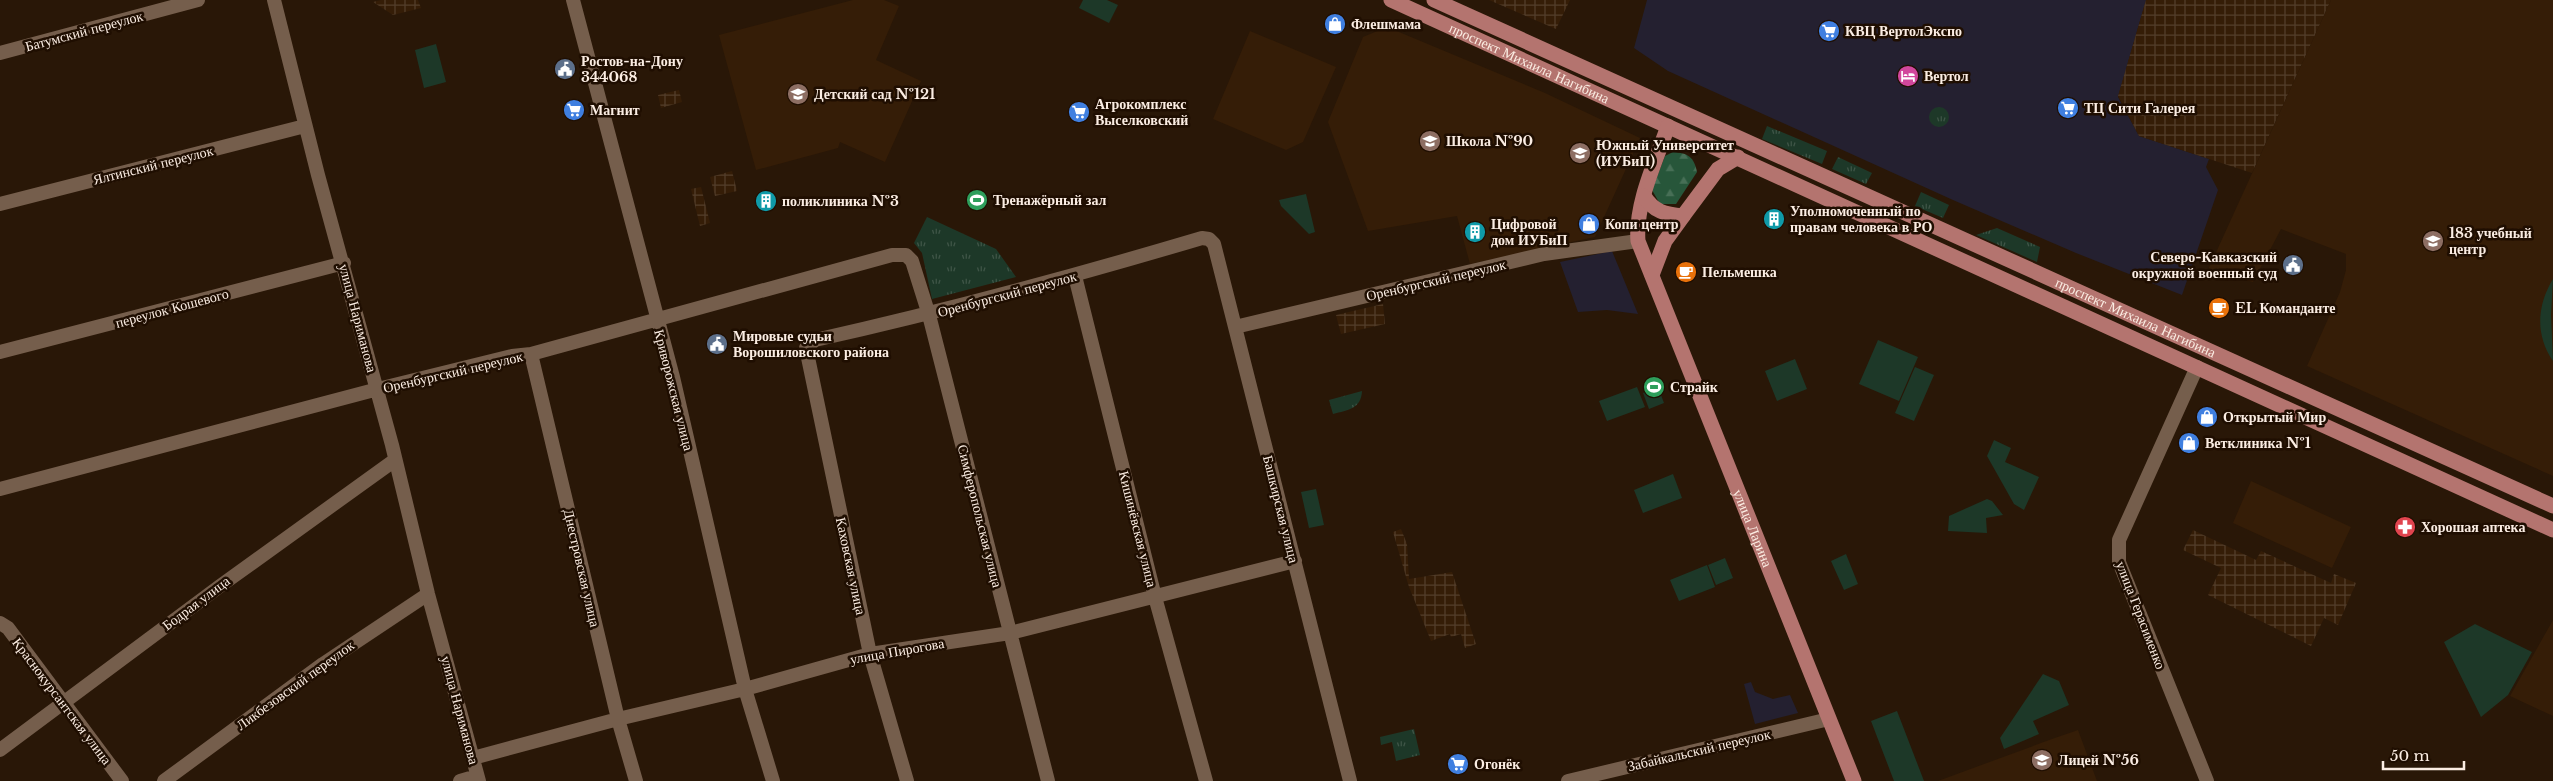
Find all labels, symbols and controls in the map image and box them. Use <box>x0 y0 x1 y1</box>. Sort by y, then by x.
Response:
street label: Батумский переулок <box>23 7 145 55</box>
shop icon: Флешмама <box>1323 12 1347 36</box>
place label: Флешмама <box>1351 15 1421 33</box>
street label: проспект Михаила Нагибина <box>1446 19 1613 108</box>
supermarket icon: КВЦ ВертолЭкспо <box>1817 19 1841 43</box>
place label: КВЦ ВертолЭкспо <box>1845 22 1962 40</box>
place label: Ростов-на-Дону 344068 <box>581 52 683 86</box>
public building icon: Ростов-на-Дону 344068 <box>553 57 577 81</box>
hotel icon: Вертол <box>1896 64 1920 88</box>
place label: Вертол <box>1924 67 1969 85</box>
school or university icon: Детский сад №121 <box>786 82 810 106</box>
place label: Детский сад №121 <box>814 85 935 103</box>
place label: Агрокомплекс Выселковский <box>1095 95 1188 129</box>
supermarket icon: ТЦ Сити Галерея <box>2056 96 2080 120</box>
supermarket icon: Магнит <box>562 98 586 122</box>
place label: ТЦ Сити Галерея <box>2084 99 2196 117</box>
supermarket icon: Агрокомплекс Выселковский <box>1067 100 1091 124</box>
place label: Магнит <box>590 101 640 119</box>
school or university icon: Школа №90 <box>1418 129 1442 153</box>
place label: Школа №90 <box>1446 132 1533 150</box>
place label: Южный Университет (ИУБиП) <box>1596 136 1734 170</box>
street label: Ялтинский переулок <box>91 141 215 189</box>
school or university icon: Южный Университет (ИУБиП) <box>1568 141 1592 165</box>
sports icon: Тренажёрный зал <box>965 188 989 212</box>
building icon: поликлиника №3 <box>754 189 778 213</box>
place label: Тренажёрный зал <box>993 191 1107 209</box>
place label: поликлиника №3 <box>782 192 899 210</box>
place label: Уполномоченный по правам человека в РО <box>1790 202 1932 236</box>
building icon: Уполномоченный по правам человека в РО <box>1762 207 1786 231</box>
shop icon: Копи центр <box>1577 212 1601 236</box>
place label: Цифровой дом ИУБиП <box>1491 215 1568 249</box>
place label: Копи центр <box>1605 215 1679 233</box>
building icon: Цифровой дом ИУБиП <box>1463 220 1487 244</box>
place label: 183 учебный центр <box>2449 224 2532 258</box>
school or university icon: 183 учебный центр <box>2421 229 2445 253</box>
place label: Северо-Кавказский окружной военный суд <box>2132 248 2277 282</box>
public building icon: Северо-Кавказский окружной военный суд <box>2281 253 2305 277</box>
street label: Оренбургский переулок <box>1364 255 1508 305</box>
cafe icon: Пельмешка <box>1674 260 1698 284</box>
street label: улица Нариманова <box>335 262 381 375</box>
place label: Пельмешка <box>1702 263 1777 281</box>
street label: Оренбургский переулок <box>936 267 1079 321</box>
street label: проспект Михаила Нагибина <box>2053 273 2219 362</box>
street label: переулок Кошевого <box>113 284 231 332</box>
cafe icon: EL Команданте <box>2207 296 2231 320</box>
place label: EL Команданте <box>2235 299 2336 317</box>
street label: Криворожская улица <box>650 327 698 453</box>
place label: Мировые судьи Ворошиловского района <box>733 327 889 361</box>
public building icon: Мировые судьи Ворошиловского района <box>705 332 729 356</box>
street label: Оренбургский переулок <box>381 347 525 397</box>
sports icon: Страйк <box>1642 375 1666 399</box>
place label: Страйк <box>1670 378 1719 396</box>
shop icon: Открытый Мир <box>2195 405 2219 429</box>
place label: Открытый Мир <box>2223 408 2326 426</box>
shop icon: Ветклиника №1 <box>2177 431 2201 455</box>
place label: Ветклиника №1 <box>2205 434 2311 452</box>
street label: Симферопольская улица <box>954 443 1007 590</box>
street label: Башкирская улица <box>1259 453 1303 565</box>
street label: Кишинёвская улица <box>1115 469 1161 590</box>
street label: улица Ларина <box>1729 486 1777 571</box>
street label: Днестровская улица <box>560 507 605 630</box>
pharmacy icon: Хорошая аптека <box>2393 515 2417 539</box>
street label: Каховская улица <box>832 516 870 617</box>
place label: Хорошая аптека <box>2421 518 2525 536</box>
street label: улица Герасименко <box>2112 558 2170 672</box>
street label: Бодрая улица <box>159 571 234 634</box>
street label: Краснокурсантская улица <box>8 634 116 769</box>
street label: улица Пирогова <box>849 634 946 668</box>
street label: Ликбезовский переулок <box>232 636 358 734</box>
street label: улица Нариманова <box>437 654 483 767</box>
street label: Забайкальский переулок <box>1626 725 1772 775</box>
scale bar <box>2383 738 2464 770</box>
text: 50 m <box>2390 746 2430 765</box>
school or university icon: Лицей №56 <box>2030 748 2054 772</box>
place label: Лицей №56 <box>2058 751 2139 769</box>
supermarket icon: Огонёк <box>1446 752 1470 776</box>
place label: Огонёк <box>1474 755 1521 773</box>

